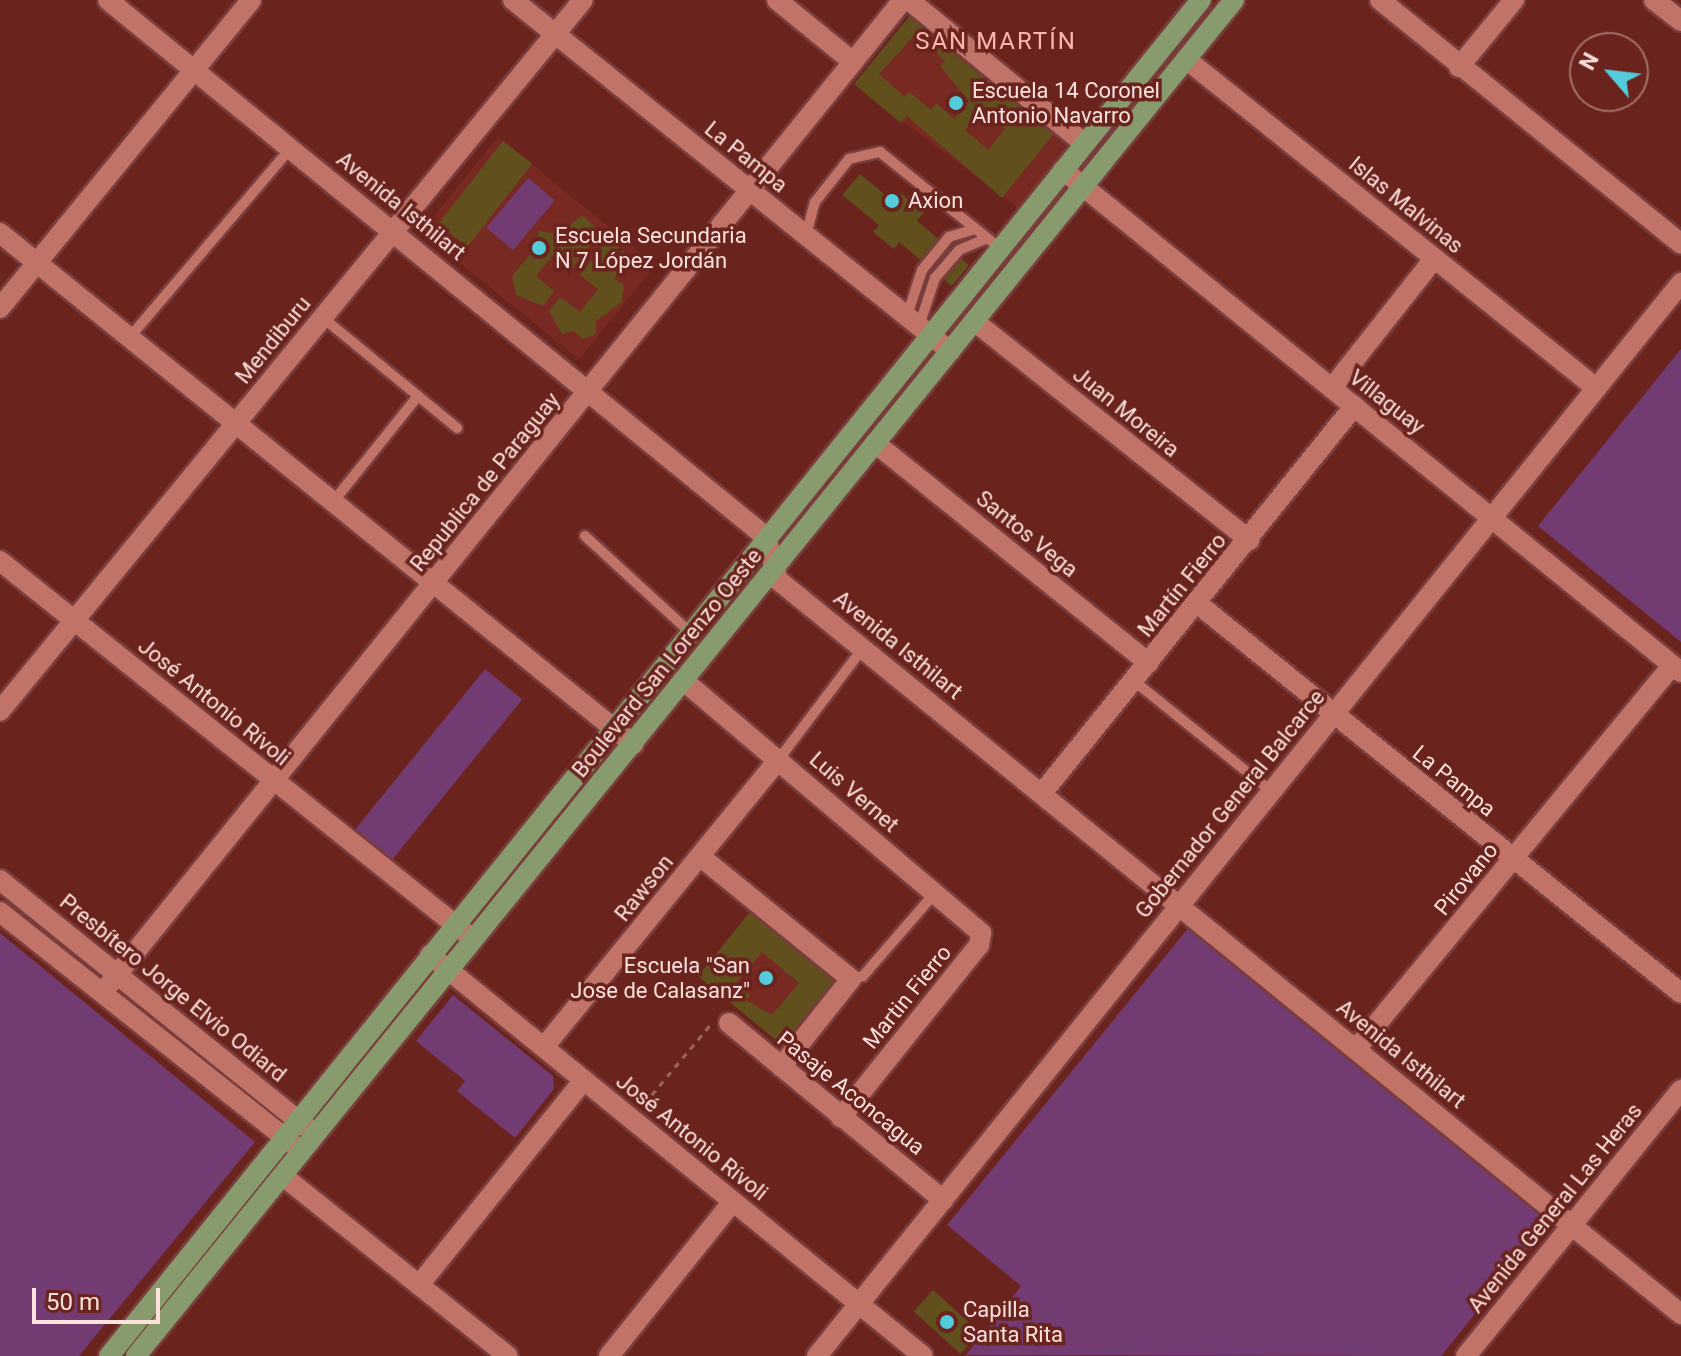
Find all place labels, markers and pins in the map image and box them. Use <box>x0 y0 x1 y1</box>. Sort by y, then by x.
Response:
place label: Escuela 14 Coronel Antonio Navarro <box>972 77 1160 128</box>
marker: Escuela 14 Coronel Antonio Navarro <box>947 94 965 112</box>
place label: Axion <box>908 188 963 214</box>
marker: Axion <box>883 192 901 210</box>
place label: Escuela Secundaria N 7 López Jordán <box>555 222 747 274</box>
marker: Escuela Secundaria N 7 López Jordán <box>530 239 548 257</box>
place label: Escuela "San Jose de Calasanz" <box>570 952 750 1004</box>
marker: Escuela "San Jose de Calasanz" <box>757 969 775 987</box>
place label: Capilla Santa Rita <box>963 1296 1063 1348</box>
marker: Capilla Santa Rita <box>938 1313 956 1331</box>

